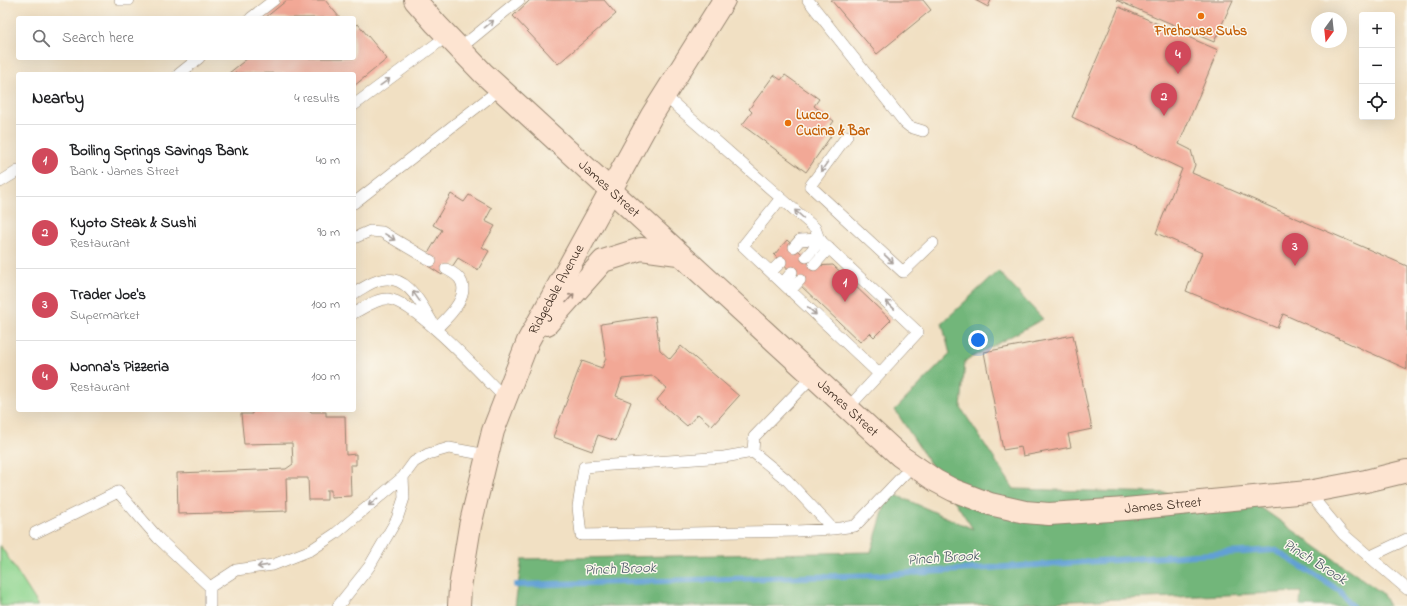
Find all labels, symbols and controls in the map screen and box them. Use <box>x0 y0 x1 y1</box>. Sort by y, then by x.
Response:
marker: Firehouse Subs <box>1196 11 1206 21</box>
north arrow <box>1311 12 1347 48</box>
map controls <box>1359 12 1395 120</box>
button: + <box>1359 12 1395 48</box>
search box <box>16 16 356 60</box>
one-way arrow <box>483 20 494 29</box>
place label: Firehouse Subs <box>1154 21 1247 42</box>
icon: search <box>30 27 52 49</box>
text: Search here <box>62 27 134 49</box>
pin: 4 <box>1165 41 1191 74</box>
button: − <box>1359 48 1395 84</box>
one-way arrow <box>380 78 391 86</box>
pin: 2 <box>1151 83 1177 116</box>
button: locate <box>1359 84 1395 120</box>
text: Nearby <box>32 86 84 111</box>
text: 4 results <box>294 89 340 108</box>
place label: Lucco Cucina & Bar <box>796 105 870 142</box>
marker: Lucco Cucina & Bar <box>783 118 793 128</box>
text: Boiling Springs Savings Bank <box>70 140 248 162</box>
text: 1 <box>43 151 47 170</box>
text: 40 m <box>316 151 340 170</box>
street label: James Street <box>573 155 645 223</box>
text: Bank · James Street <box>70 162 179 181</box>
one-way arrow <box>820 162 828 173</box>
one-way arrow <box>793 209 804 218</box>
text: Kyoto Steak & Sushi <box>70 212 197 234</box>
text: 2 <box>42 223 48 242</box>
text: 90 m <box>317 223 340 242</box>
one-way arrow <box>384 233 396 241</box>
pin: 3 <box>1282 233 1308 266</box>
text: Restaurant <box>70 234 130 253</box>
street label: Ridgedale Avenue <box>523 240 590 338</box>
one-way arrow <box>884 254 894 263</box>
pin: 1 <box>832 269 858 302</box>
text: Trader Joe's <box>70 284 146 306</box>
one-way arrow <box>412 291 420 302</box>
one-way arrow <box>565 293 574 304</box>
text: 3 <box>42 295 48 314</box>
text: 100 m <box>311 295 340 314</box>
one-way arrow <box>885 301 895 310</box>
text: Supermarket <box>70 306 140 325</box>
one-way arrow <box>807 306 817 316</box>
your location <box>968 330 988 350</box>
text: Nonna's Pizzeria <box>70 356 169 378</box>
text: 4 <box>42 367 48 386</box>
text: 100 m <box>311 367 340 386</box>
street label: James Street <box>812 374 884 442</box>
text: Restaurant <box>70 378 130 397</box>
street label: James Street <box>1124 491 1203 520</box>
one-way arrow <box>368 497 378 506</box>
water label: Pinch Brook <box>1279 534 1353 591</box>
water label: Pinch Brook <box>906 544 981 571</box>
water label: Pinch Brook <box>584 557 658 581</box>
one-way arrow <box>257 562 270 570</box>

